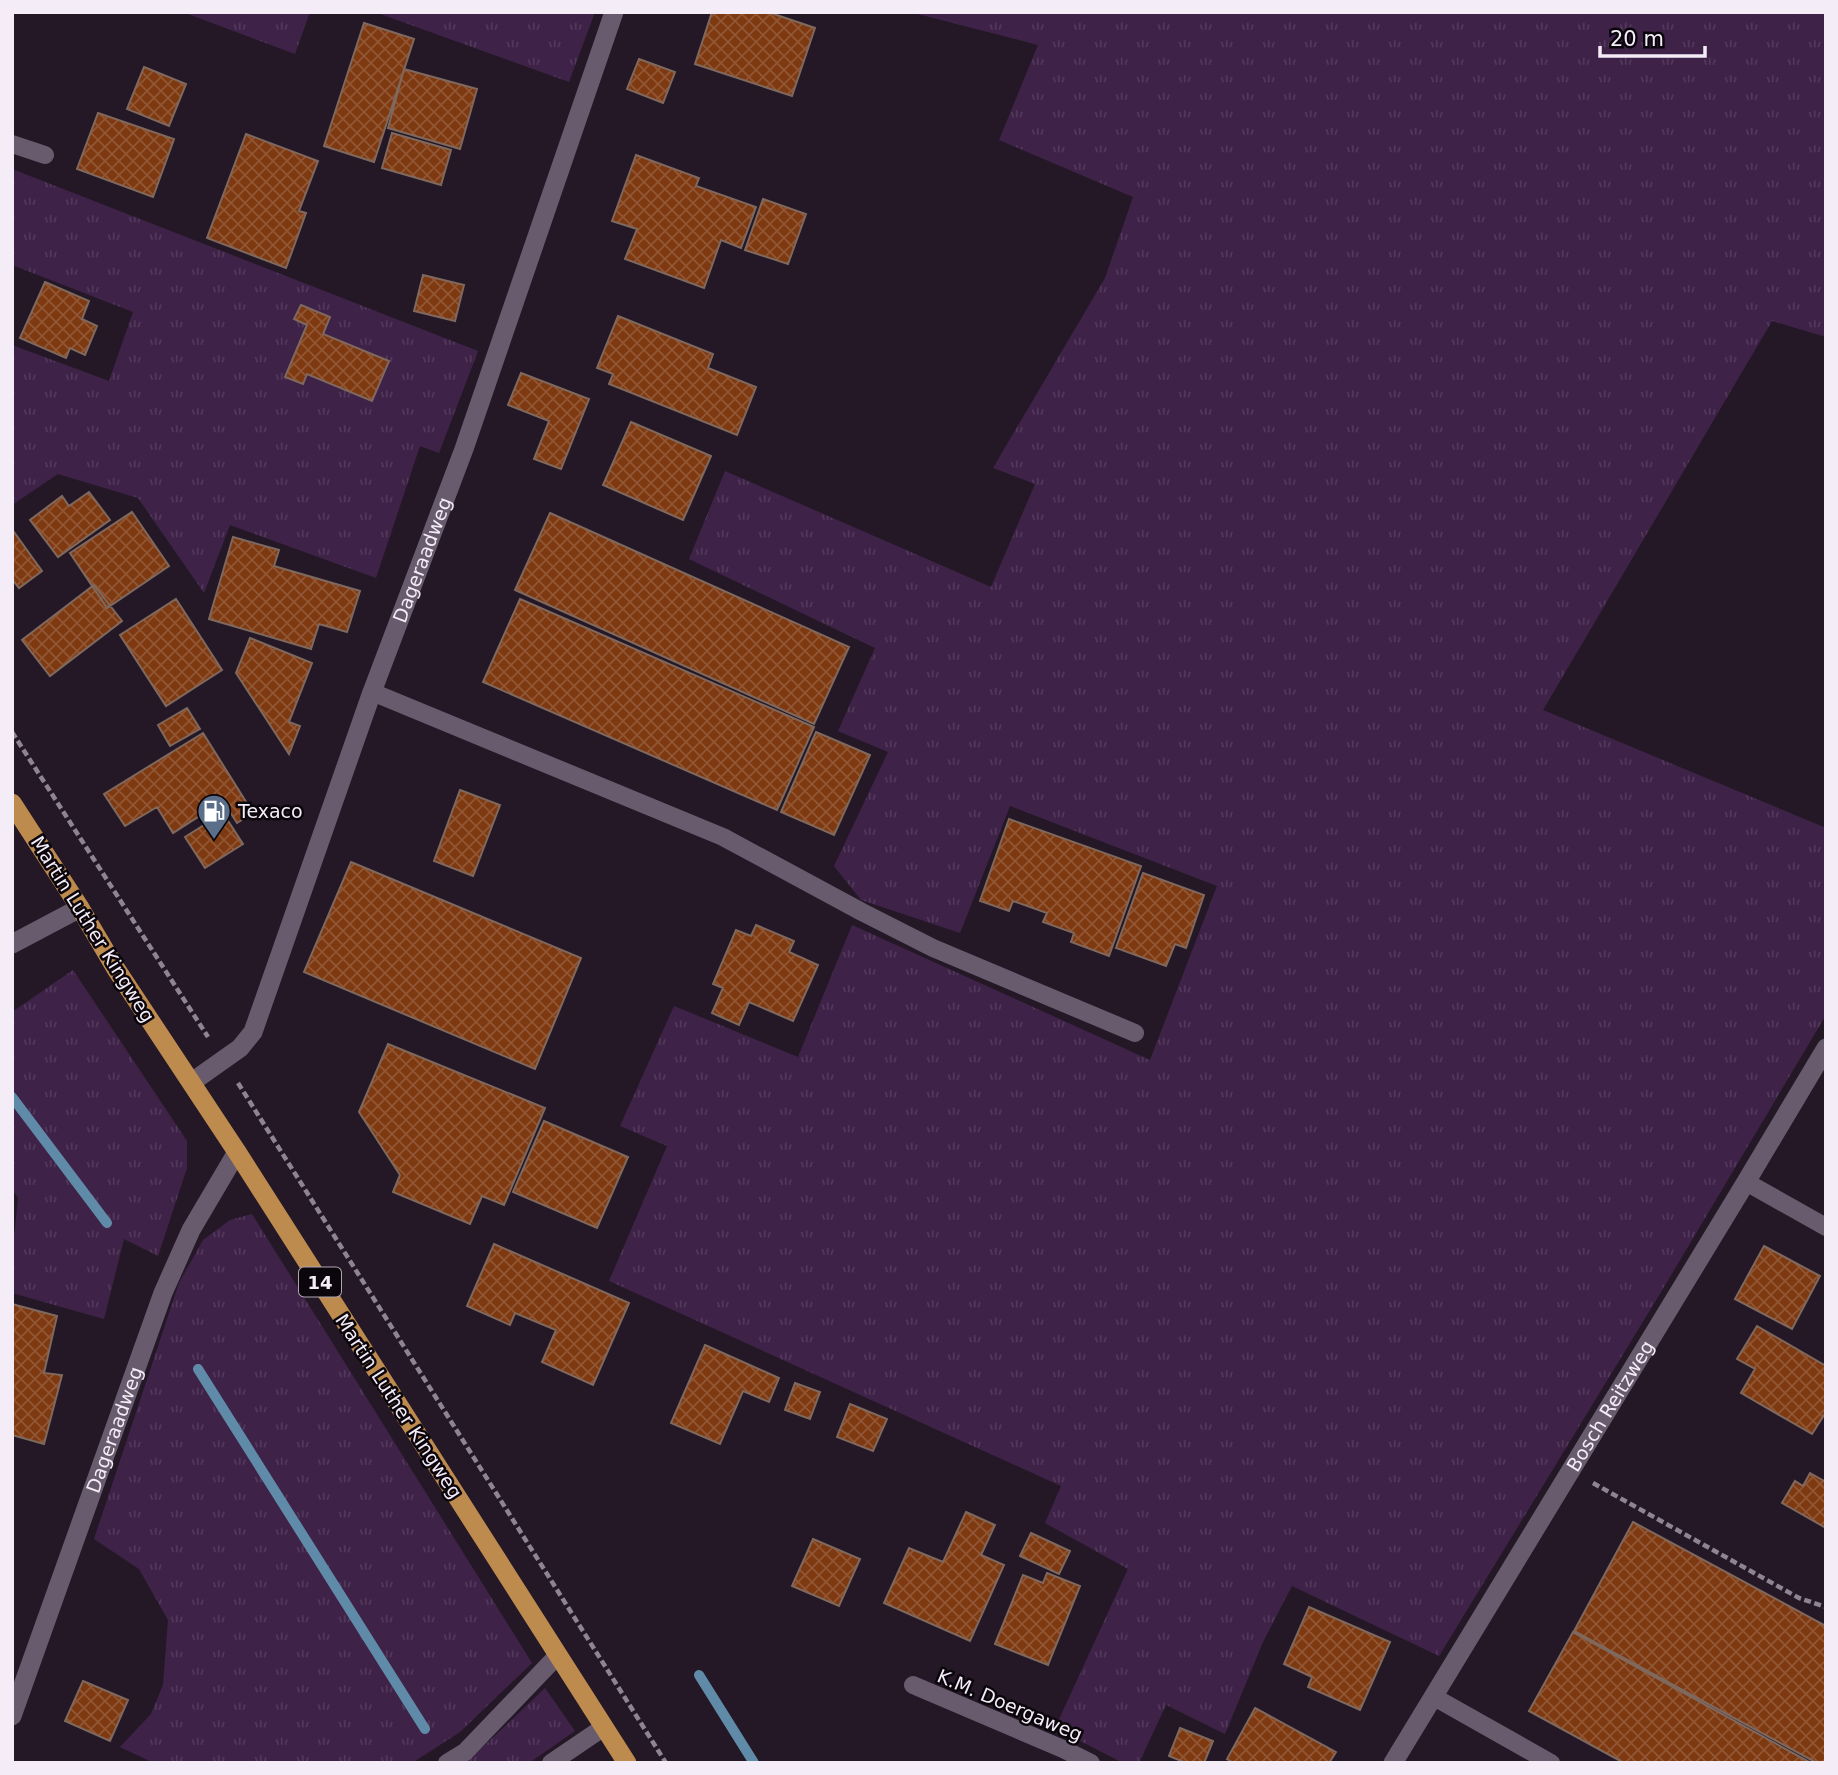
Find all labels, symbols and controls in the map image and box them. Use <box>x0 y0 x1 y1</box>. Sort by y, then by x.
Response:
scale bar <box>1600 14 1705 58</box>
text: 20 m <box>1610 27 1664 51</box>
street label: Dageraadweg <box>388 494 456 626</box>
fuel station icon: Texaco <box>195 792 233 841</box>
place label: Texaco <box>237 800 303 822</box>
street label: Martin Luther Kingweg <box>27 832 159 1026</box>
road number: 14 <box>299 1268 341 1296</box>
street label: Martin Luther Kingweg <box>331 1310 467 1502</box>
street label: Bosch Reitzweg <box>1562 1336 1658 1475</box>
street label: Dageraadweg <box>82 1364 147 1496</box>
street label: K.M. Doergaweg <box>934 1665 1086 1745</box>

